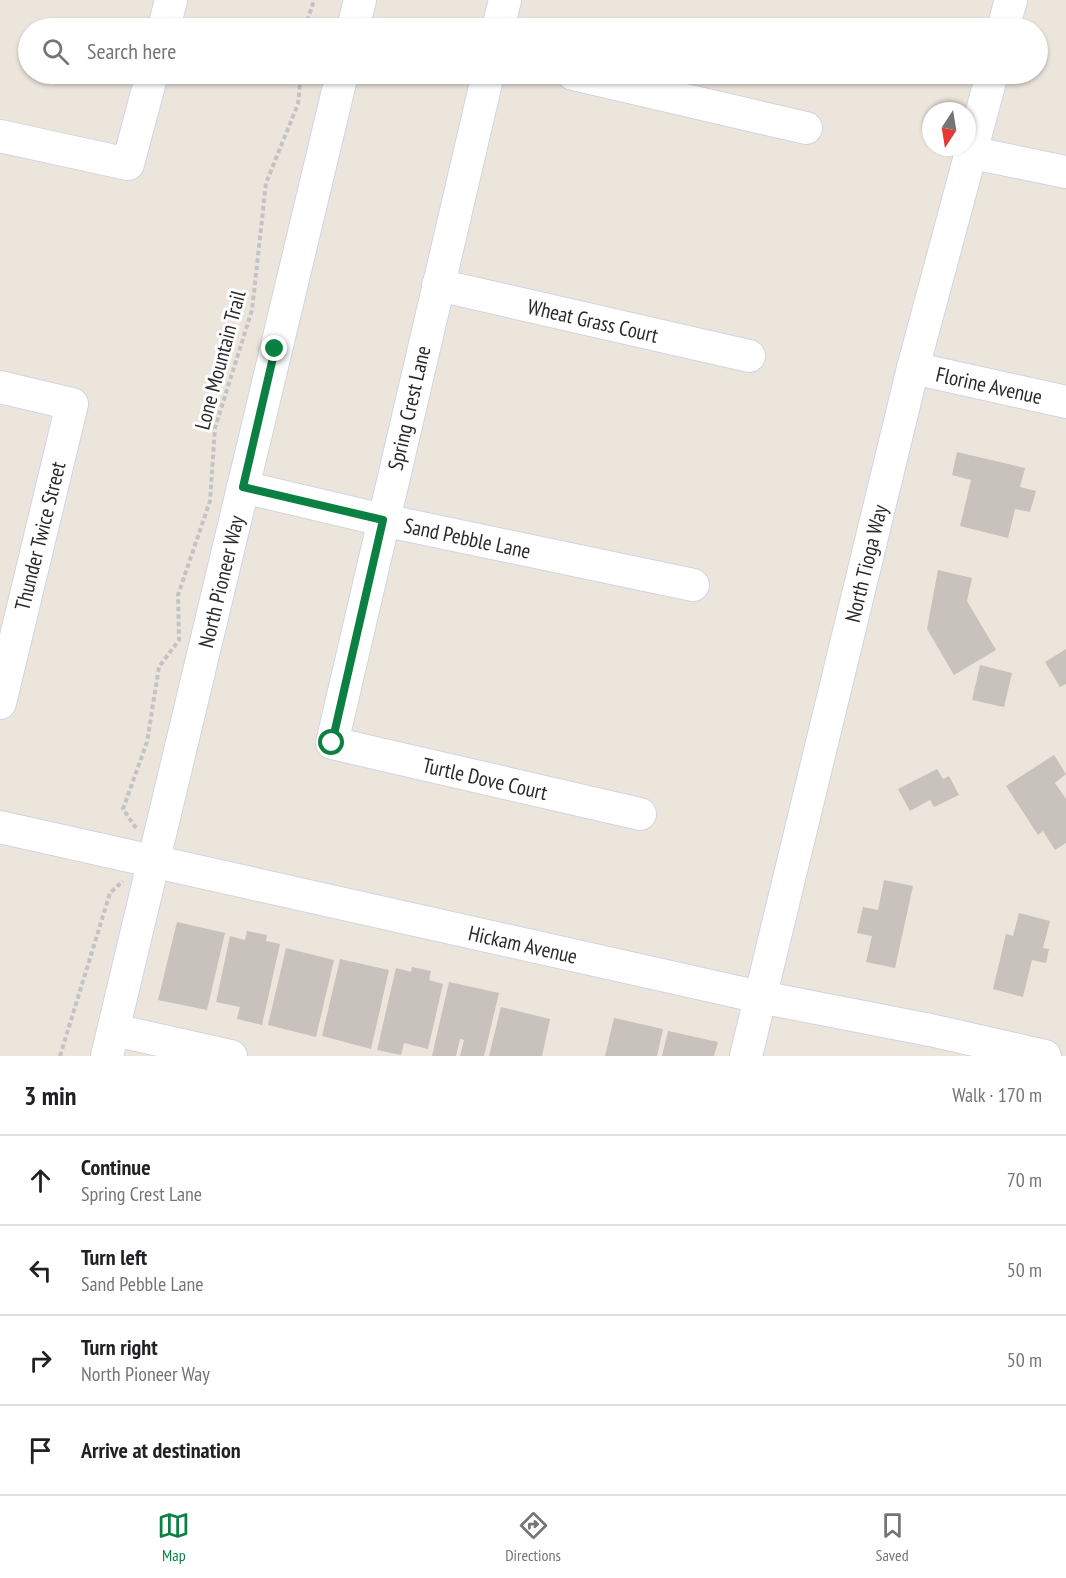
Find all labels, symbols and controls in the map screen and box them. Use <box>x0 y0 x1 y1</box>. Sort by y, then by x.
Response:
search box <box>18 18 1048 84</box>
icon: search <box>39 35 72 68</box>
text: Search here <box>87 37 176 65</box>
north arrow <box>922 102 976 156</box>
street label: Lone Mountain Trail <box>188 287 252 433</box>
street label: Wheat Grass Court <box>525 292 661 348</box>
route end <box>261 335 287 361</box>
street label: Spring Crest Lane <box>382 343 436 473</box>
street label: Florine Avenue <box>933 360 1045 410</box>
street label: Thunder Twice Street <box>8 459 72 613</box>
street label: North Tioga Way <box>838 502 893 625</box>
street label: Sand Pebble Lane <box>402 511 533 564</box>
street label: North Pioneer Way <box>192 512 249 650</box>
route start <box>318 729 344 755</box>
street label: Turtle Dove Court <box>420 751 550 806</box>
street label: Hickam Avenue <box>466 919 580 969</box>
text: 3 min <box>24 1079 77 1112</box>
text: Walk · 170 m <box>952 1082 1042 1108</box>
text: Continue <box>81 1153 151 1181</box>
icon: ahead <box>24 1164 57 1197</box>
text: 70 m <box>1007 1167 1042 1193</box>
text: Spring Crest Lane <box>81 1181 202 1207</box>
text: Turn left <box>81 1243 147 1271</box>
icon: left <box>24 1254 57 1287</box>
text: 50 m <box>1007 1257 1042 1283</box>
text: Sand Pebble Lane <box>81 1271 204 1297</box>
text: Turn right <box>81 1333 158 1361</box>
icon: right <box>24 1344 57 1377</box>
text: 50 m <box>1007 1347 1042 1373</box>
text: North Pioneer Way <box>81 1361 210 1387</box>
icon: arrive <box>24 1434 57 1467</box>
text: Arrive at destination <box>81 1436 241 1464</box>
tab: Map <box>157 1509 190 1565</box>
tab: Directions <box>505 1509 561 1565</box>
tab: Saved <box>876 1509 909 1565</box>

